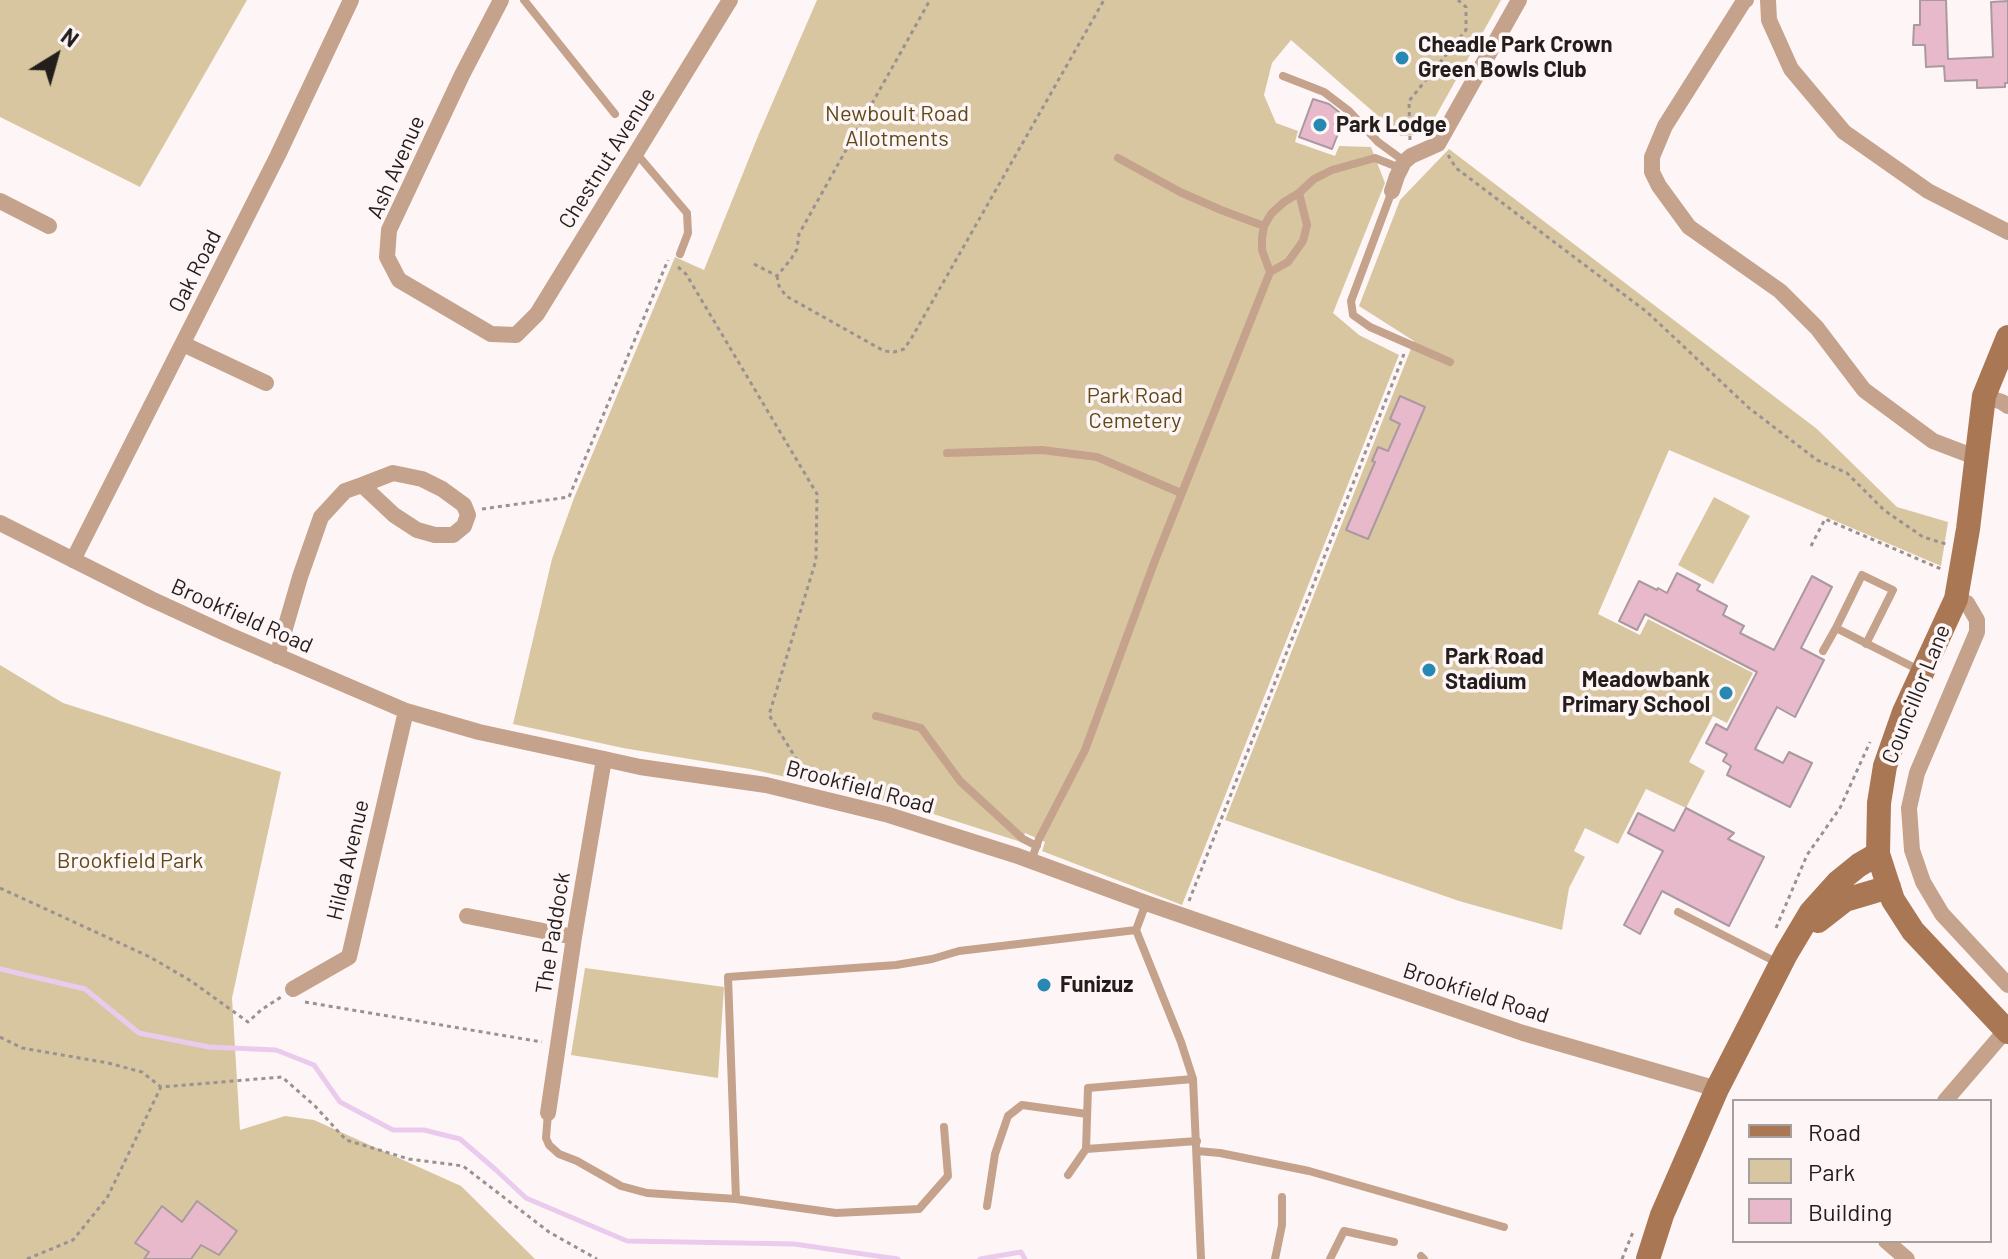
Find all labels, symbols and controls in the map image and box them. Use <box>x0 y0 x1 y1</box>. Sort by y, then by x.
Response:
north arrow <box>16 16 96 96</box>
text: N <box>57 22 84 52</box>
place label: Cheadle Park Crown Green Bowls Club <box>1418 32 1613 84</box>
marker: Cheadle Park Crown Green Bowls Club <box>1393 49 1411 67</box>
street label: Chestnut Avenue <box>553 83 661 233</box>
park label: Newboult Road Allotments <box>825 101 969 152</box>
street label: Ash Avenue <box>362 111 430 223</box>
place label: Park Lodge <box>1336 112 1447 138</box>
marker: Park Lodge <box>1311 116 1329 134</box>
street label: Oak Road <box>163 225 227 317</box>
park label: Park Road Cemetery <box>1087 383 1183 434</box>
street label: Brookfield Road <box>167 573 317 659</box>
street label: Councillor Lane <box>1876 621 1956 767</box>
place label: Park Road Stadium <box>1445 644 1544 696</box>
marker: Park Road Stadium <box>1420 661 1438 679</box>
place label: Meadowbank Primary School <box>1562 667 1710 718</box>
marker: Meadowbank Primary School <box>1717 684 1735 702</box>
street label: Brookfield Road <box>783 755 937 819</box>
street label: Hilda Avenue <box>321 797 375 923</box>
park label: Brookfield Park <box>57 848 203 874</box>
street label: The Paddock <box>530 870 576 996</box>
street label: Brookfield Road <box>1400 957 1552 1029</box>
place label: Funizuz <box>1060 972 1133 998</box>
marker: Funizuz <box>1035 976 1053 994</box>
legend <box>1732 1099 1992 1243</box>
text: Road <box>1808 1117 1861 1146</box>
text: Park <box>1808 1157 1855 1186</box>
text: Building <box>1808 1197 1892 1226</box>

